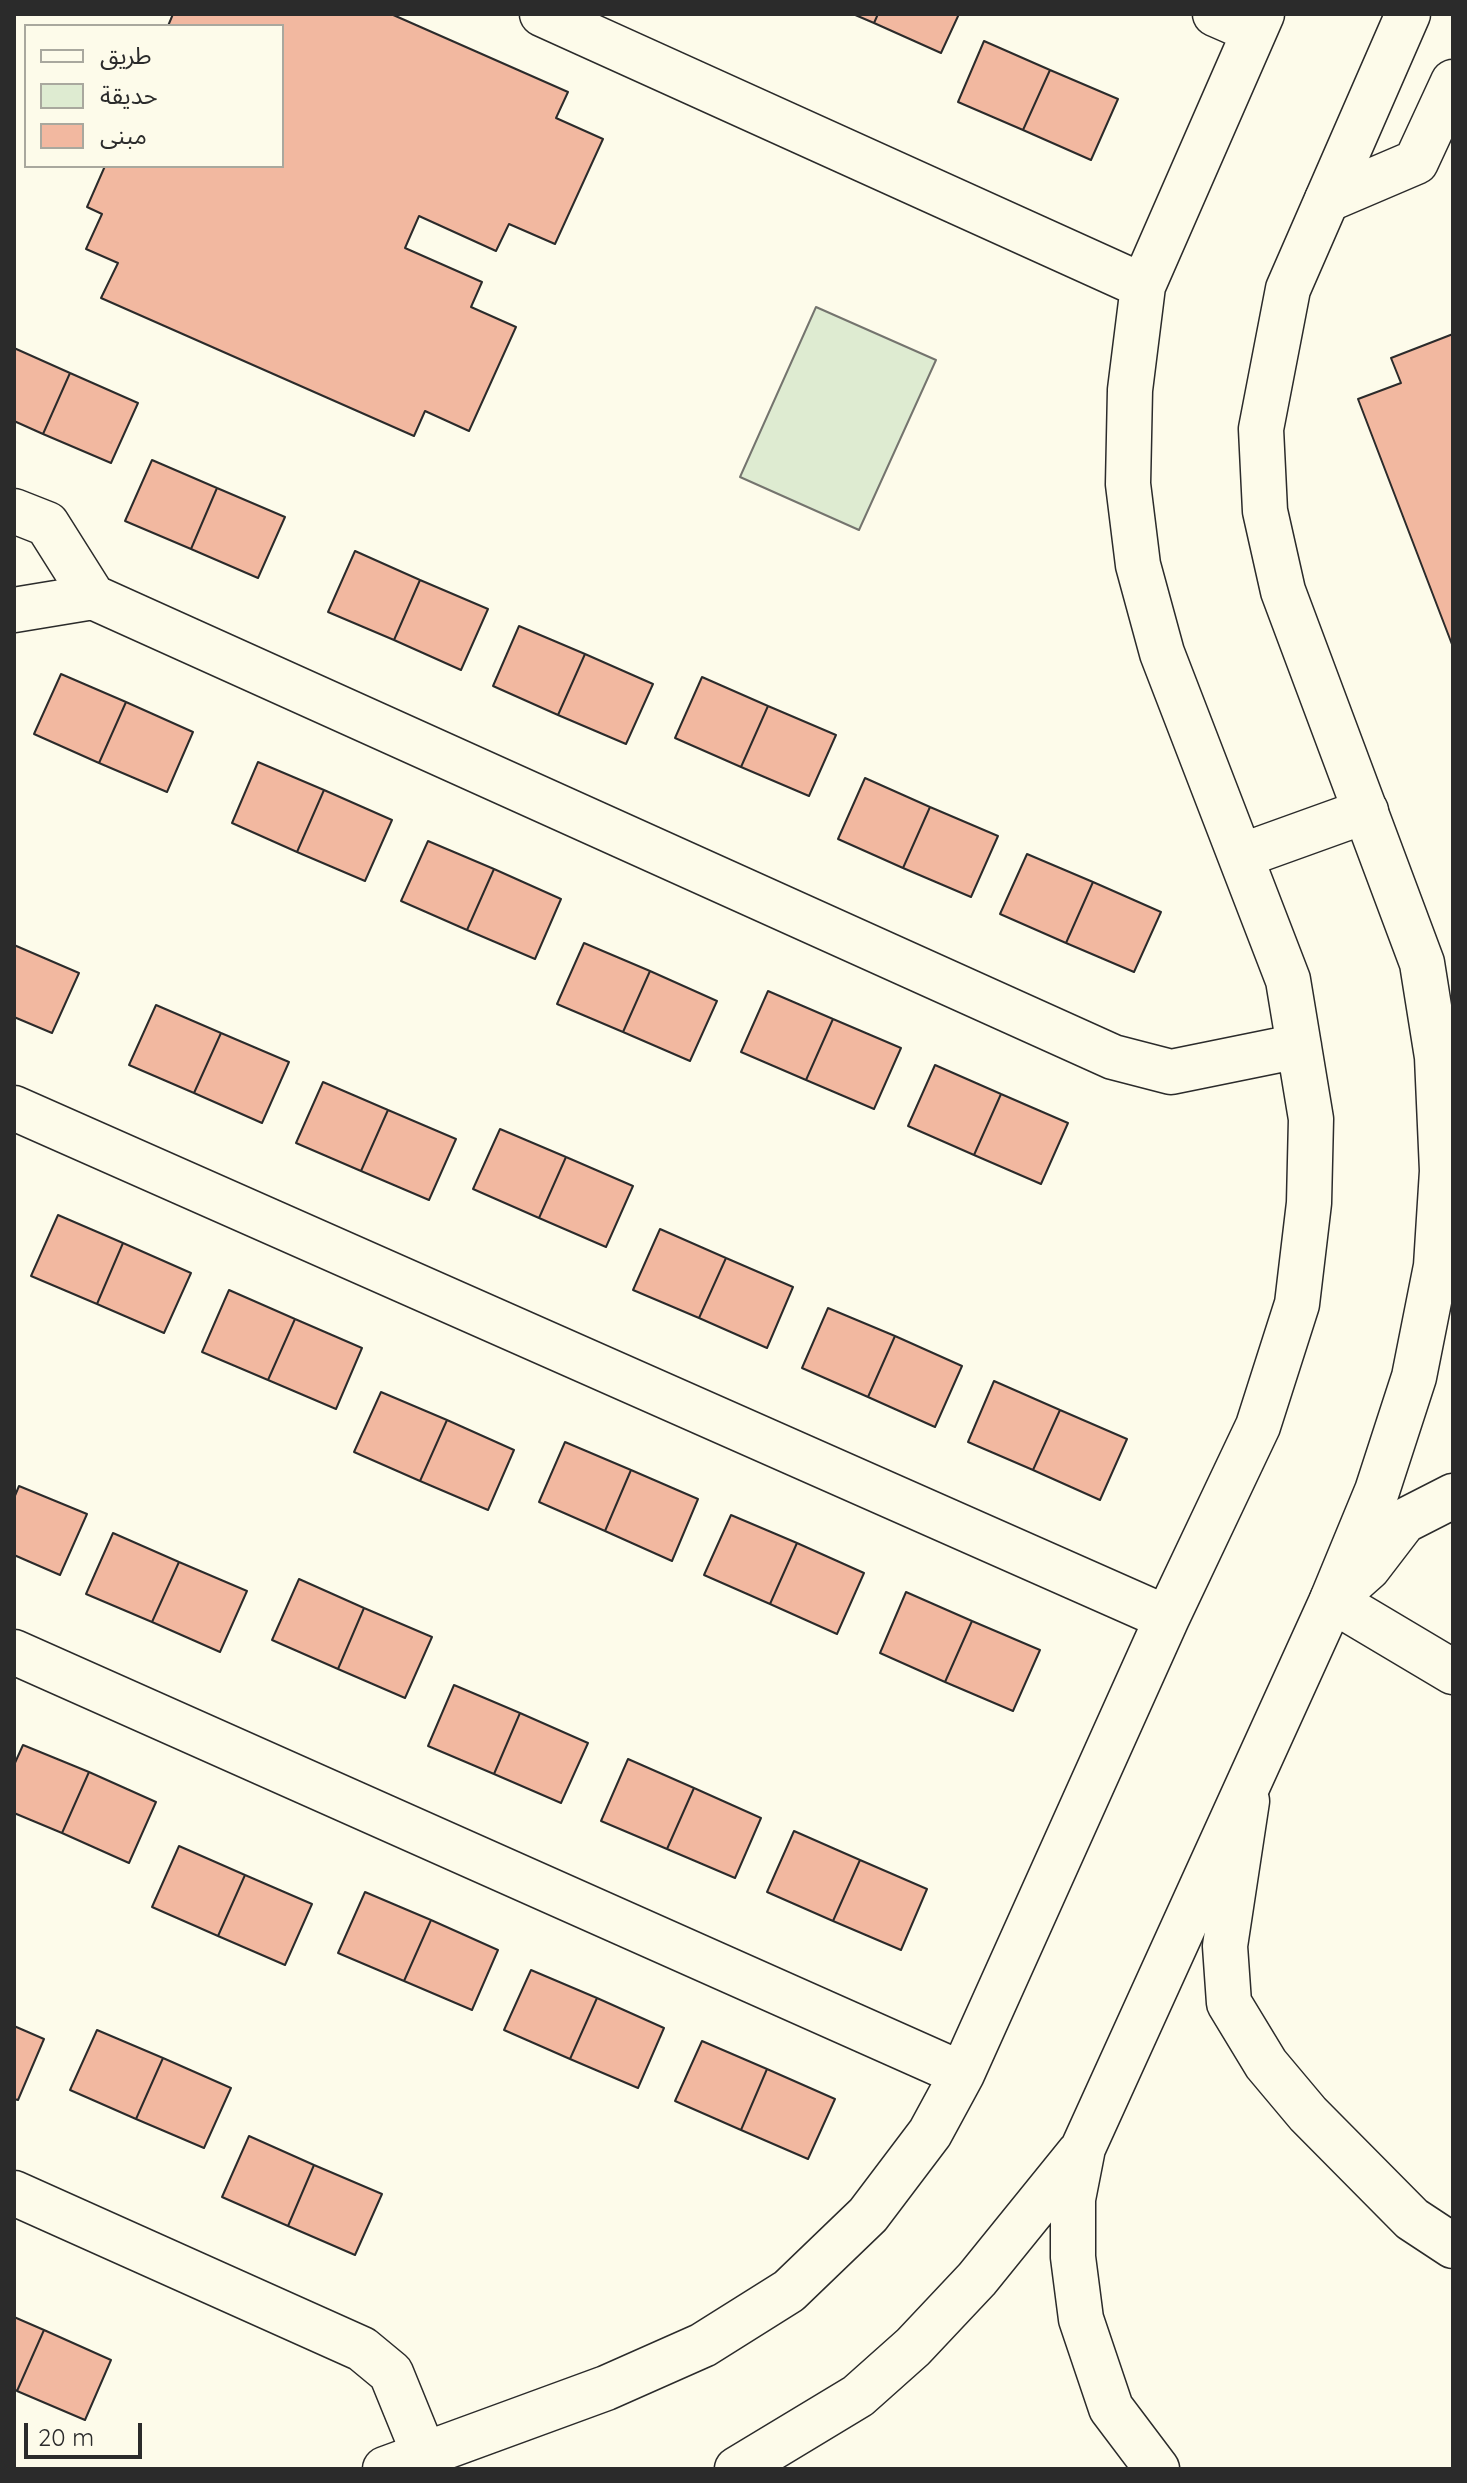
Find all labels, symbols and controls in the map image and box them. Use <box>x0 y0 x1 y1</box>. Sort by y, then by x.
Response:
legend <box>24 24 284 168</box>
text: طريق <box>100 40 152 70</box>
text: حديقة <box>100 80 158 110</box>
text: مبنى <box>100 120 147 150</box>
scale bar <box>28 2407 146 2457</box>
text: 20 m <box>38 2422 94 2452</box>

